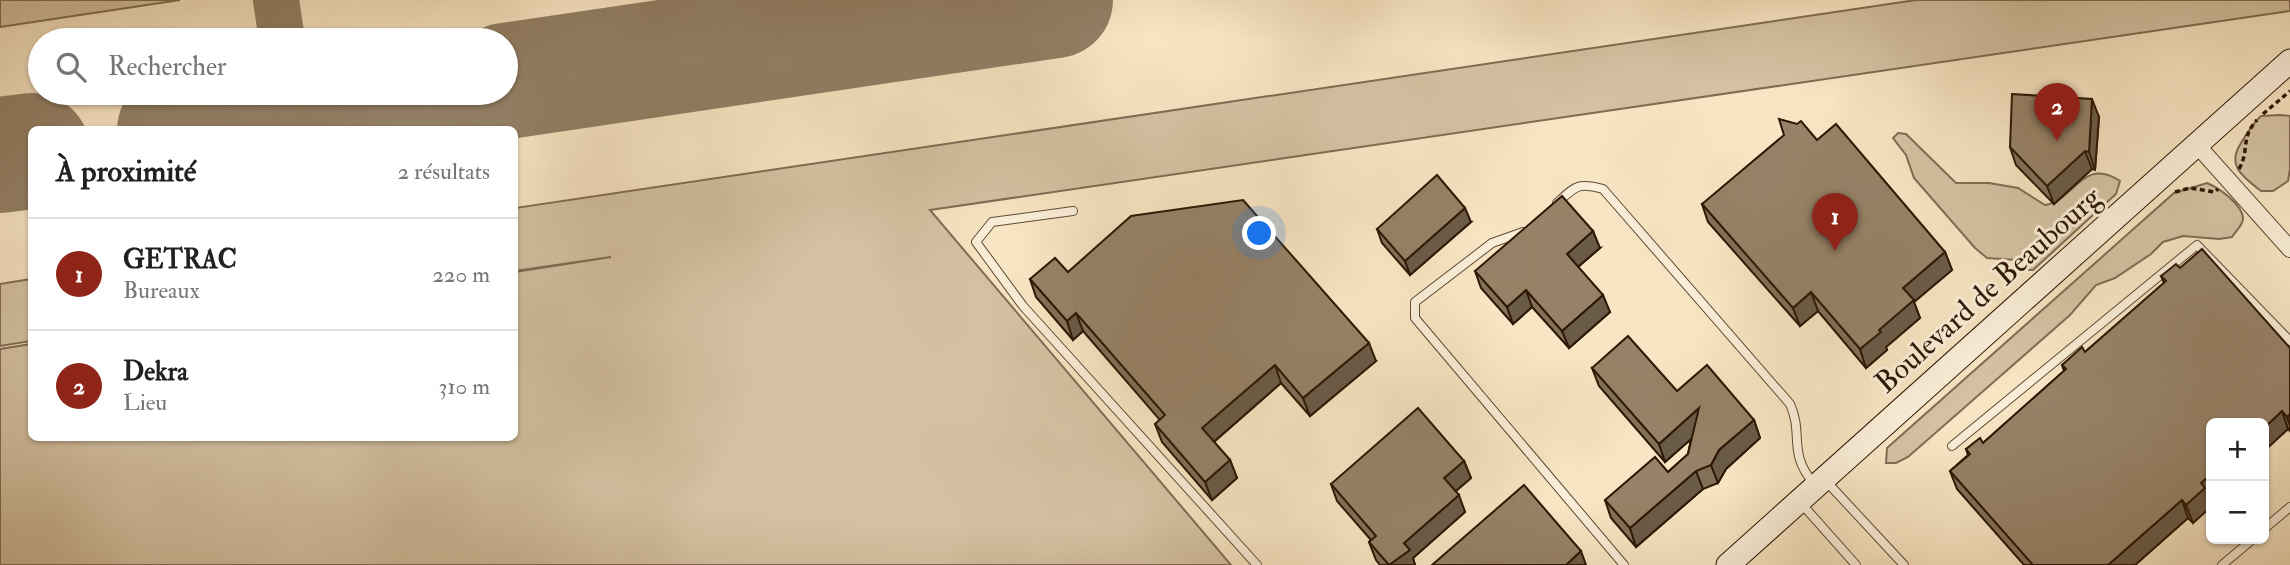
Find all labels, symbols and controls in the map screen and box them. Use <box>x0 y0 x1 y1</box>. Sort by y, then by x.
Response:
search box <box>28 28 518 105</box>
icon: search <box>52 48 90 86</box>
text: Rechercher <box>108 51 227 83</box>
pin: 2 <box>2034 83 2080 141</box>
text: À proximité <box>56 153 196 190</box>
text: 2 résultats <box>398 157 490 186</box>
street label: Boulevard de Beaubourg <box>1867 178 2109 401</box>
pin: 1 <box>1812 193 1858 251</box>
your location <box>1242 216 1276 250</box>
text: GETRAC <box>123 244 237 276</box>
text: 1 <box>75 260 83 289</box>
text: 220 m <box>432 260 490 289</box>
text: Bureaux <box>123 276 200 305</box>
text: Dekra <box>123 356 188 388</box>
text: 2 <box>73 372 85 401</box>
text: 310 m <box>439 372 490 401</box>
text: Lieu <box>123 388 167 417</box>
map controls <box>2206 418 2269 544</box>
button: + <box>2206 418 2269 481</box>
button: − <box>2206 481 2269 544</box>

